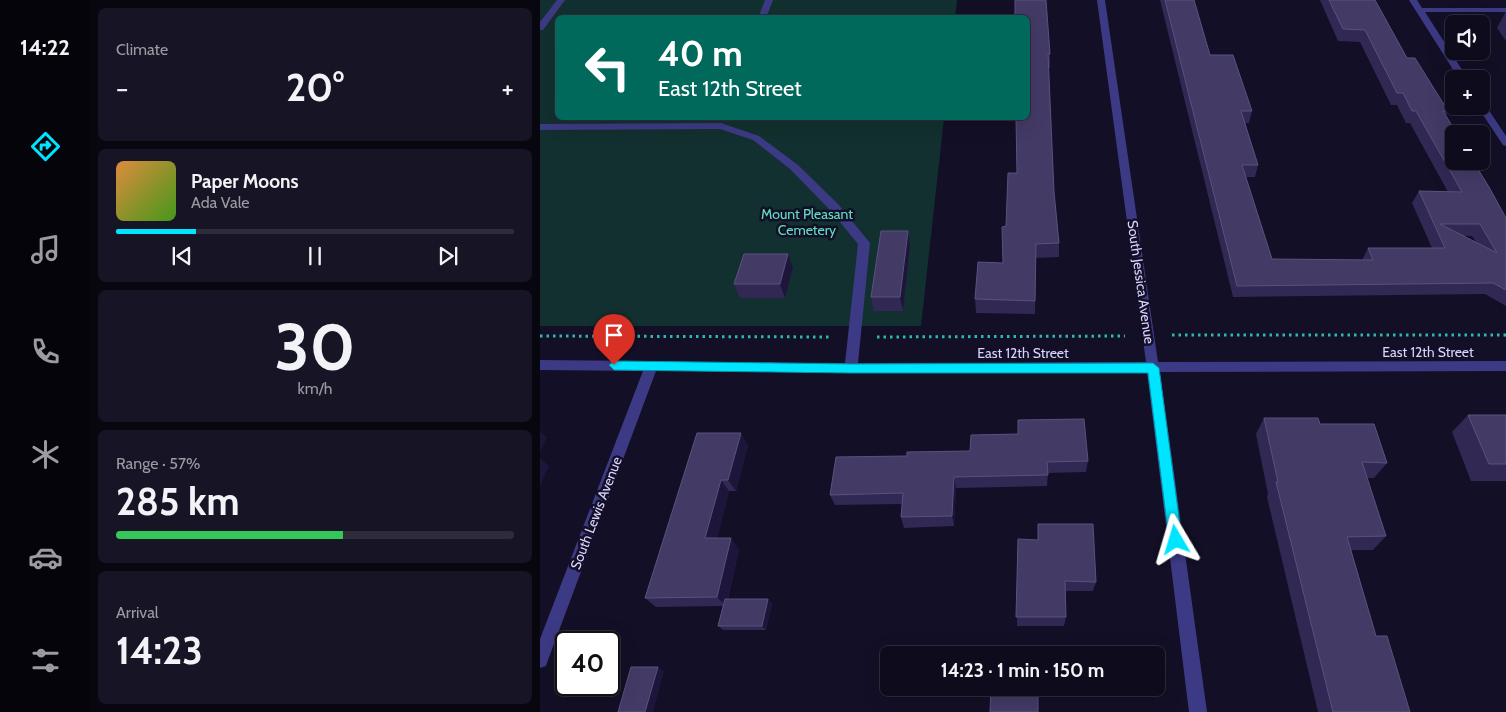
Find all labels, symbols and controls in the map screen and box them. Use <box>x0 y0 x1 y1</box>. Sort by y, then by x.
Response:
map controls <box>1445 15 1490 170</box>
button: sound <box>1445 15 1490 60</box>
text: 40 m <box>658 32 743 75</box>
text: 14:22 <box>20 34 70 61</box>
icon: left <box>575 35 640 100</box>
text: Climate <box>116 40 168 59</box>
text: 20° <box>286 64 344 111</box>
button: + <box>1445 70 1490 115</box>
text: − <box>116 71 128 105</box>
text: + <box>502 71 514 105</box>
text: East 12th Street <box>658 75 802 102</box>
button: − <box>1445 125 1490 170</box>
icon: directions <box>28 129 63 164</box>
text: Paper Moons <box>191 170 299 193</box>
text: Ada Vale <box>191 193 250 212</box>
park label: Mount Pleasant Cemetery <box>761 205 853 239</box>
street label: South Jessica Avenue <box>1123 219 1159 345</box>
icon: music <box>28 232 63 267</box>
icon: previous <box>168 242 196 270</box>
icon: pause <box>301 242 329 270</box>
icon: next <box>434 242 462 270</box>
text: 30 <box>275 307 355 386</box>
pin <box>593 314 635 365</box>
icon: arrive <box>600 321 628 349</box>
icon: phone <box>28 334 63 369</box>
street label: East 12th Street <box>1382 343 1474 361</box>
street label: East 12th Street <box>977 344 1069 362</box>
text: km/h <box>297 379 333 398</box>
icon: climate <box>28 437 63 472</box>
text: Range · 57% <box>116 454 200 473</box>
street label: South Lewis Avenue <box>566 454 626 572</box>
text: 285 km <box>116 478 239 525</box>
position arrow <box>1149 513 1201 565</box>
icon: car <box>28 540 63 575</box>
text: Arrival <box>116 603 159 622</box>
text: 14:23 <box>116 627 203 674</box>
speed limit sign: 40 <box>555 631 620 696</box>
icon: filters <box>28 643 63 678</box>
text: 14:23 · 1 min · 150 m <box>941 659 1104 682</box>

